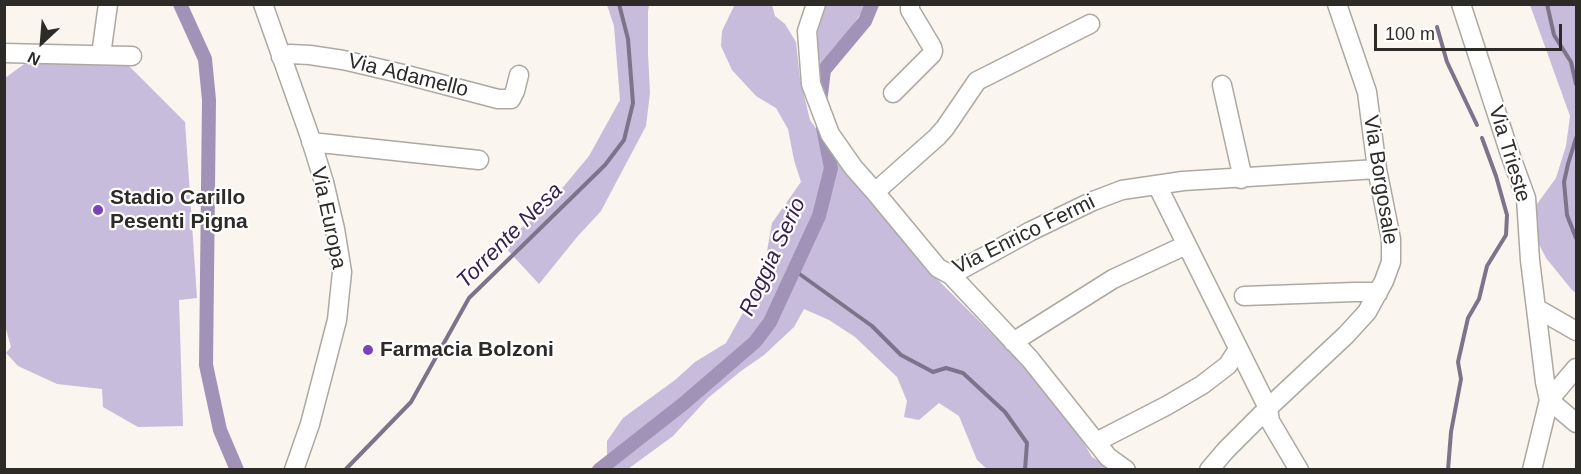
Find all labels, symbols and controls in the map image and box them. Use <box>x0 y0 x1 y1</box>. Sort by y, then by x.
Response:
north arrow <box>12 12 72 72</box>
scale bar <box>1377 12 1564 50</box>
text: 100 m <box>1385 24 1435 44</box>
text: N <box>25 48 43 69</box>
street label: Via Adamello <box>345 49 471 103</box>
street label: Via Trieste <box>1482 103 1536 205</box>
street label: Via Borgosale <box>1357 114 1403 246</box>
street label: Via Europa <box>305 165 351 271</box>
water label: Torrente Nesa <box>452 178 568 294</box>
place label: Stadio Carillo Pesenti Pigna <box>110 185 248 235</box>
street label: Via Enrico Fermi <box>949 190 1099 280</box>
water label: Roggia Serio <box>734 194 812 320</box>
marker: Stadio Carillo Pesenti Pigna <box>91 203 105 217</box>
place label: Farmacia Bolzoni <box>380 337 554 363</box>
marker: Farmacia Bolzoni <box>361 343 375 357</box>

